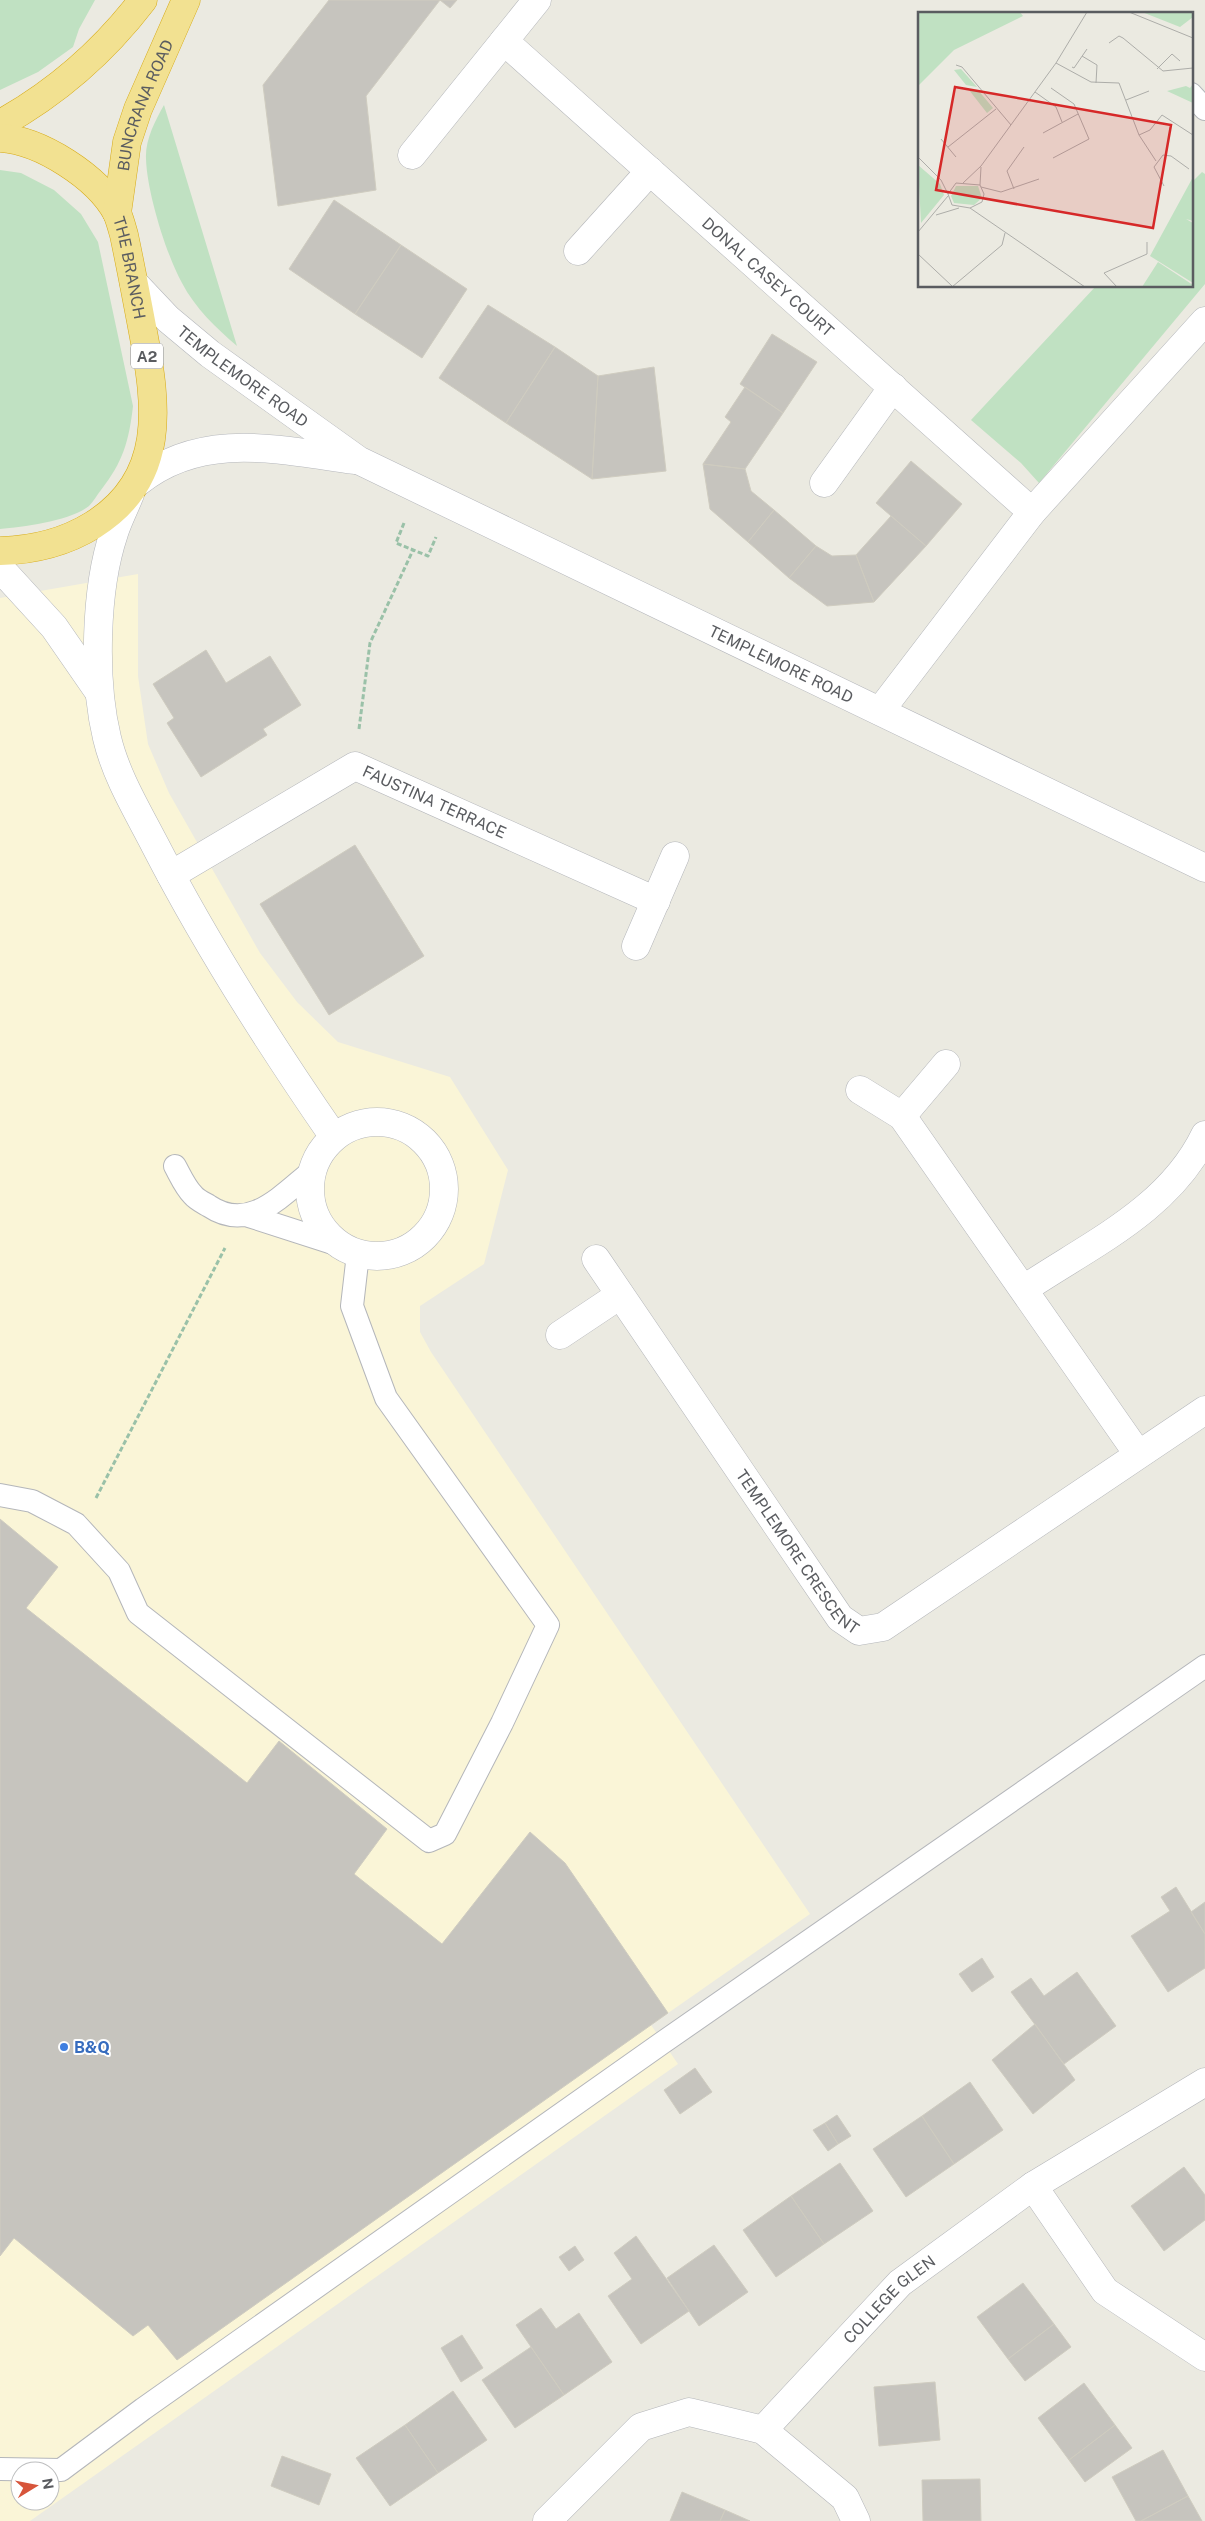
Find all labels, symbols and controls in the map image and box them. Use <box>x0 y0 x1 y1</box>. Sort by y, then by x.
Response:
inset map <box>918 12 1192 288</box>
street label: BUNCRANA ROAD <box>114 37 177 172</box>
street label: DONAL CASEY COURT <box>699 213 838 341</box>
street label: THE BRANCH <box>110 214 150 321</box>
street label: TEMPLEMORE ROAD <box>174 322 312 431</box>
road number: A2 <box>131 344 163 368</box>
street label: TEMPLEMORE ROAD <box>706 621 857 707</box>
street label: FAUSTINA TERRACE <box>360 761 509 842</box>
street label: TEMPLEMORE CRESCENT <box>732 1466 863 1638</box>
place label: B&Q <box>74 2038 110 2057</box>
marker: B&Q <box>58 2041 70 2053</box>
street label: COLLEGE GLEN <box>839 2251 939 2347</box>
north arrow <box>10 2461 60 2511</box>
text: N <box>39 2477 57 2491</box>

